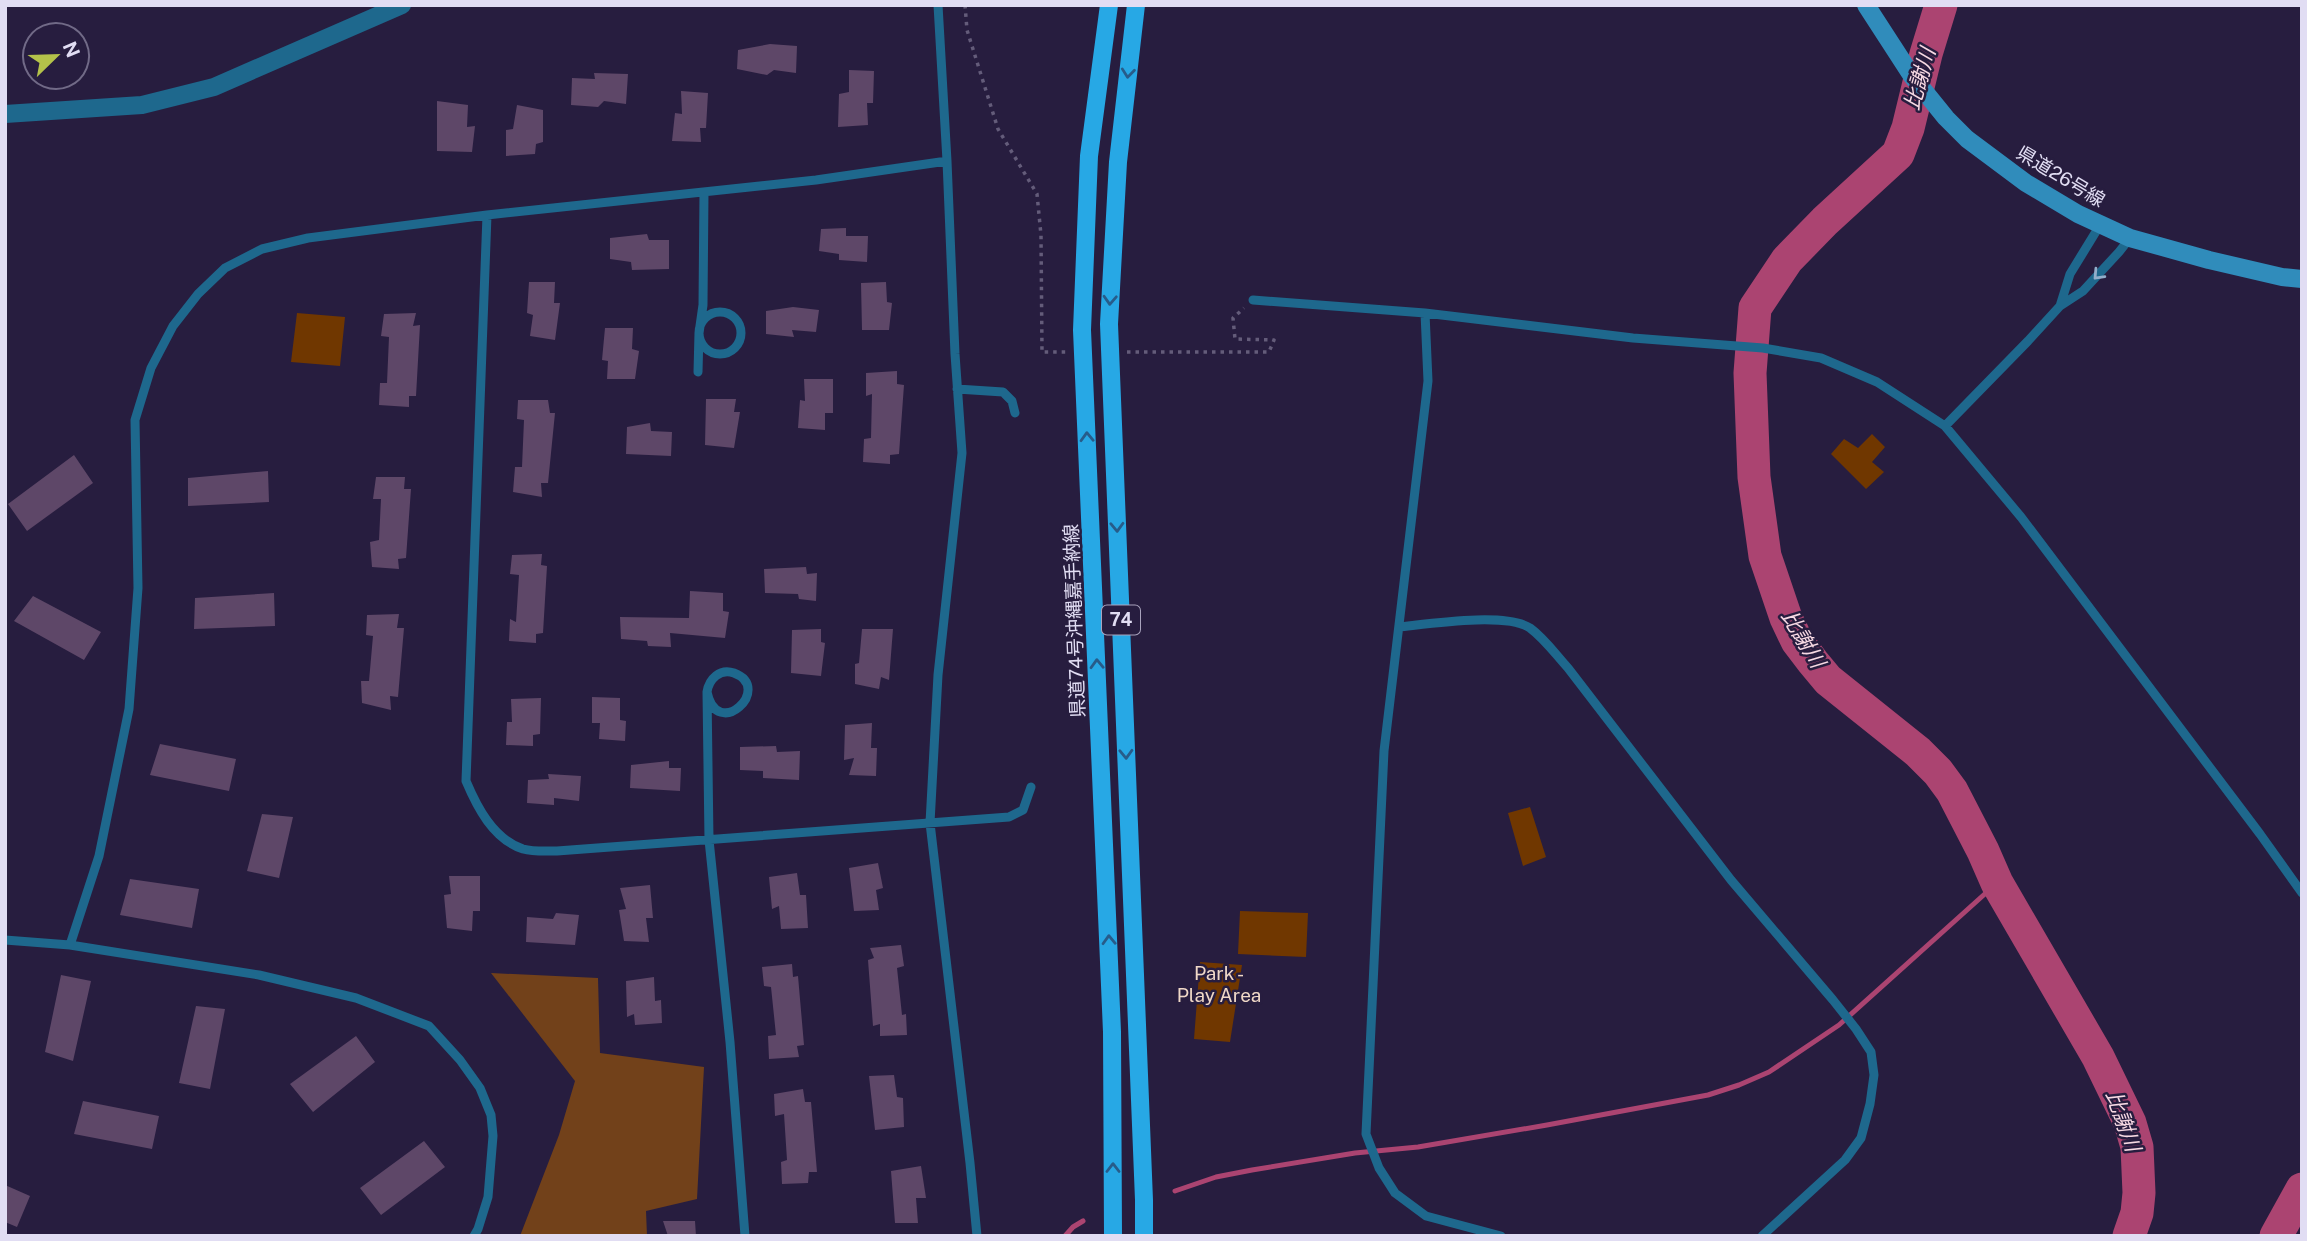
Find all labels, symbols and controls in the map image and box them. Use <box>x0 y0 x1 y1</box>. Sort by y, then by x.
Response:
north arrow <box>21 21 91 91</box>
text: N <box>59 38 85 60</box>
water label: 比謝川 <box>1899 43 1941 113</box>
one-way arrow <box>1121 68 1136 79</box>
street label: 県道26号線 <box>2013 141 2109 211</box>
one-way arrow <box>2094 267 2106 280</box>
one-way arrow <box>1103 295 1118 306</box>
one-way arrow <box>1080 431 1095 442</box>
one-way arrow <box>1110 522 1125 533</box>
street label: 県道74号沖縄嘉手納線 <box>1060 524 1088 718</box>
water label: 比謝川 <box>1776 605 1831 674</box>
road number: 74 <box>1102 606 1140 634</box>
one-way arrow <box>1089 658 1104 669</box>
one-way arrow <box>1119 749 1134 760</box>
one-way arrow <box>1101 934 1116 945</box>
park label: Park - Play Area <box>1177 962 1261 1006</box>
water label: 比謝川 <box>2101 1087 2147 1157</box>
one-way arrow <box>1106 1162 1121 1173</box>

